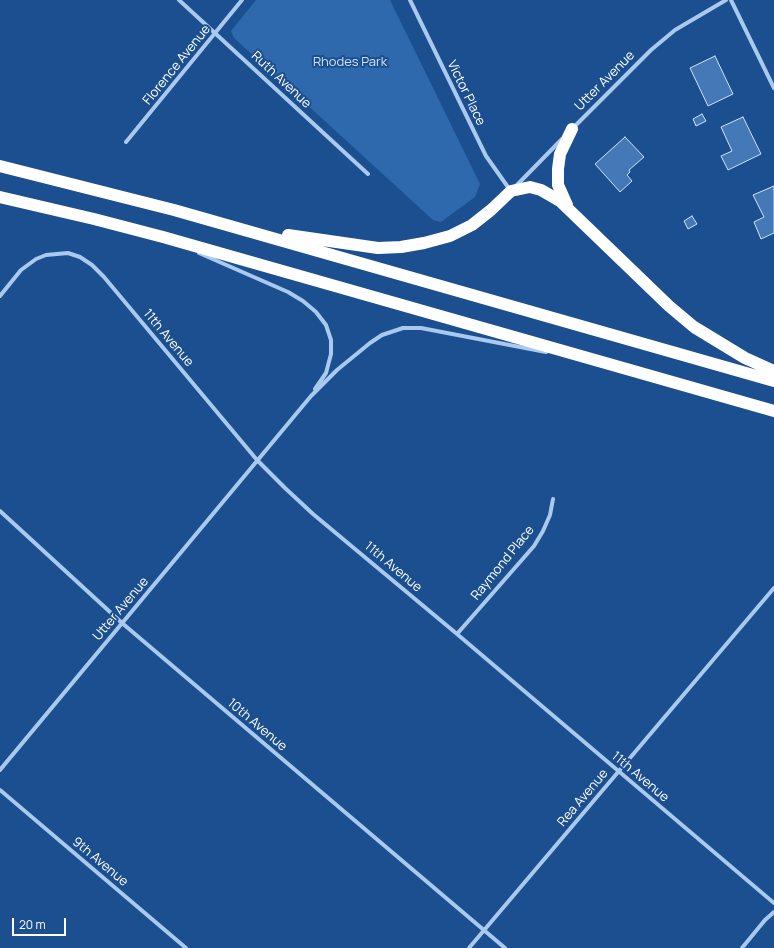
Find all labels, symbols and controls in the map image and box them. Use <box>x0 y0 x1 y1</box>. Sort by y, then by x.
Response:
street label: Florence Avenue <box>140 22 214 108</box>
street label: Ruth Avenue <box>248 48 314 112</box>
street label: Utter Avenue <box>572 48 638 114</box>
park label: Rhodes Park <box>313 54 387 70</box>
street label: Victor Place <box>444 58 488 128</box>
street label: 11th Avenue <box>139 306 197 370</box>
street label: Raymond Place <box>468 523 538 603</box>
street label: 11th Avenue <box>361 538 425 596</box>
street label: Utter Avenue <box>90 574 152 644</box>
street label: 10th Avenue <box>224 696 290 754</box>
street label: 11th Avenue <box>608 748 672 806</box>
street label: Rea Avenue <box>555 766 611 830</box>
street label: 9th Avenue <box>69 834 131 890</box>
scale bar <box>14 910 68 936</box>
text: 20 m <box>19 916 46 933</box>

